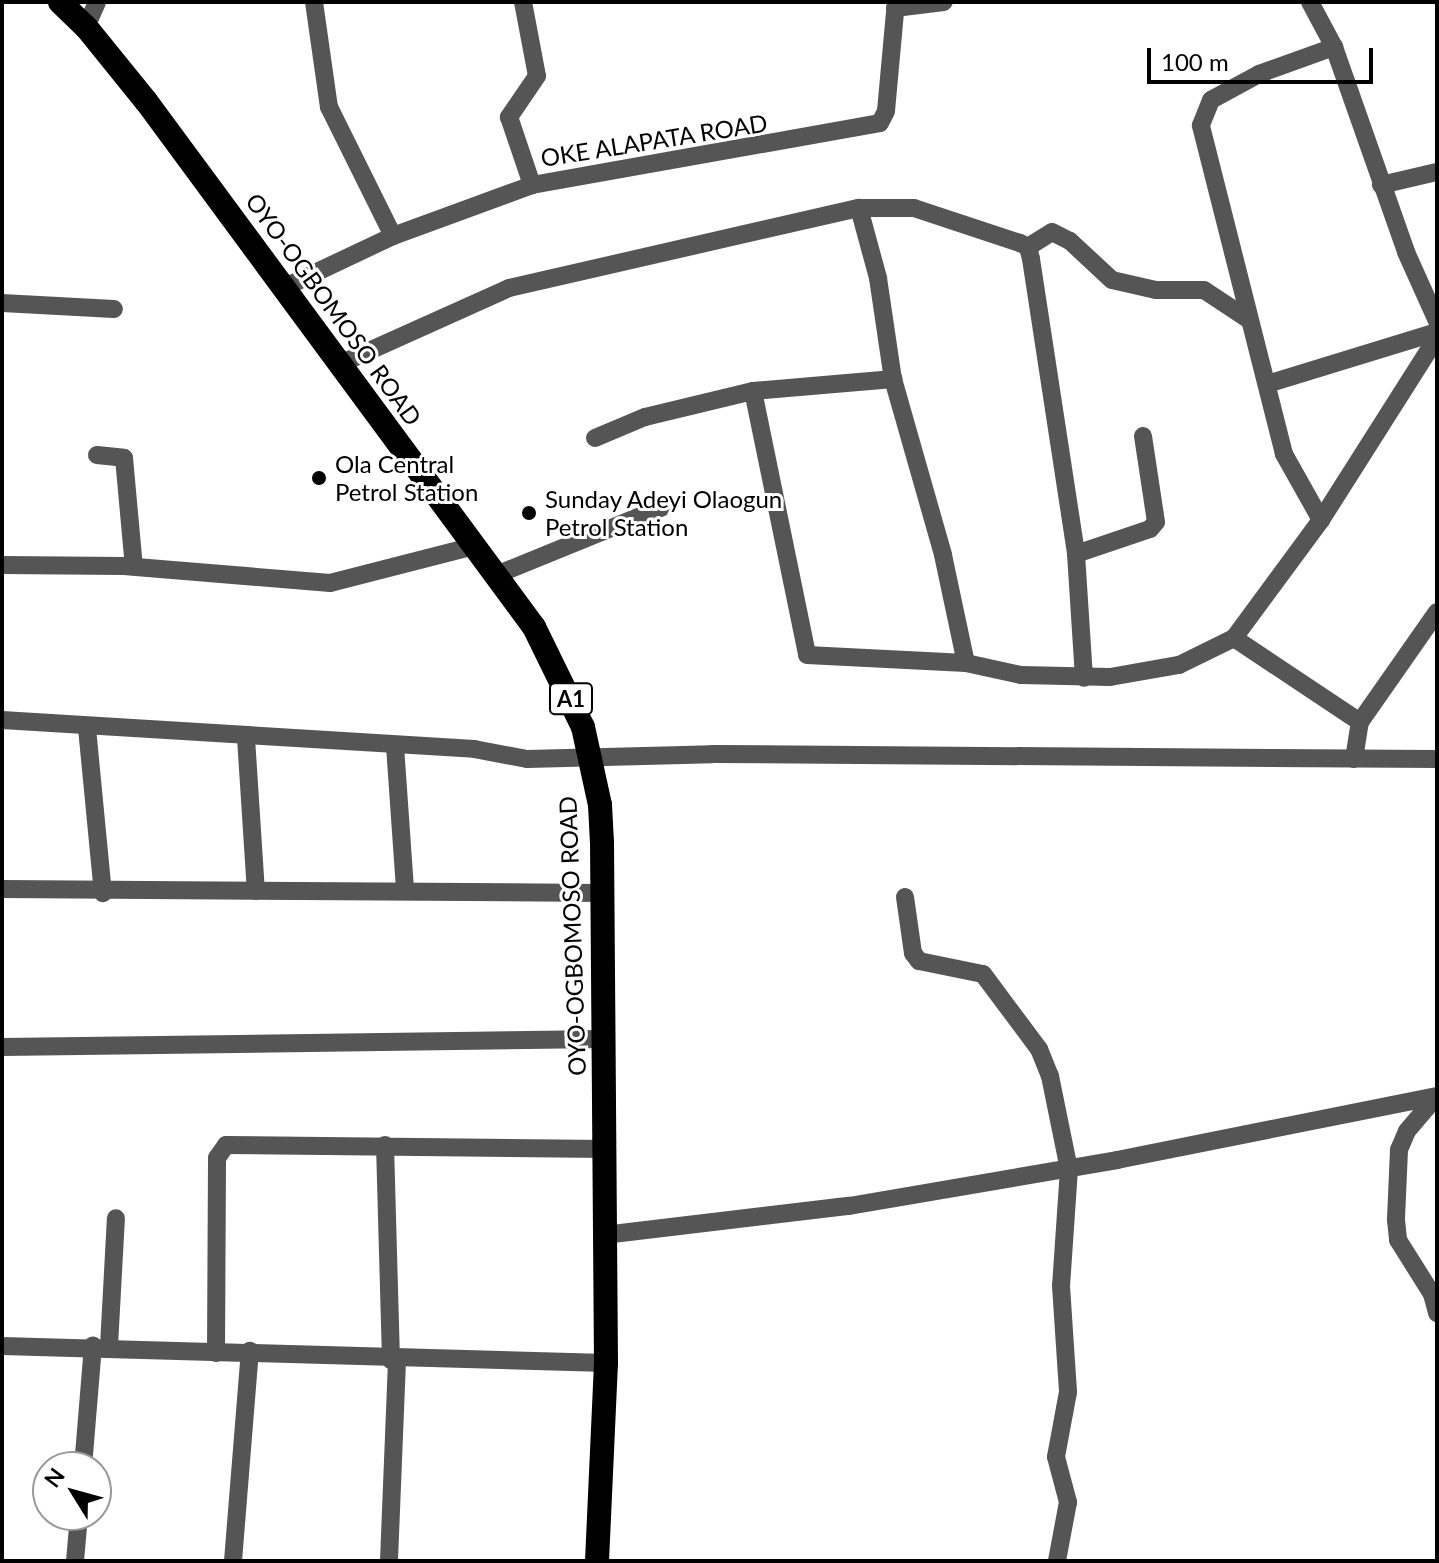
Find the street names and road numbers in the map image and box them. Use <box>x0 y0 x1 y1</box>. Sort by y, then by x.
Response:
street label: OKE ALAPATA ROAD <box>538 108 770 172</box>
street label: OYO-OGBOMOSO ROAD <box>240 187 428 431</box>
road number: A1 <box>547 681 595 717</box>
street label: OYO-OGBOMOSO ROAD <box>553 796 591 1076</box>

